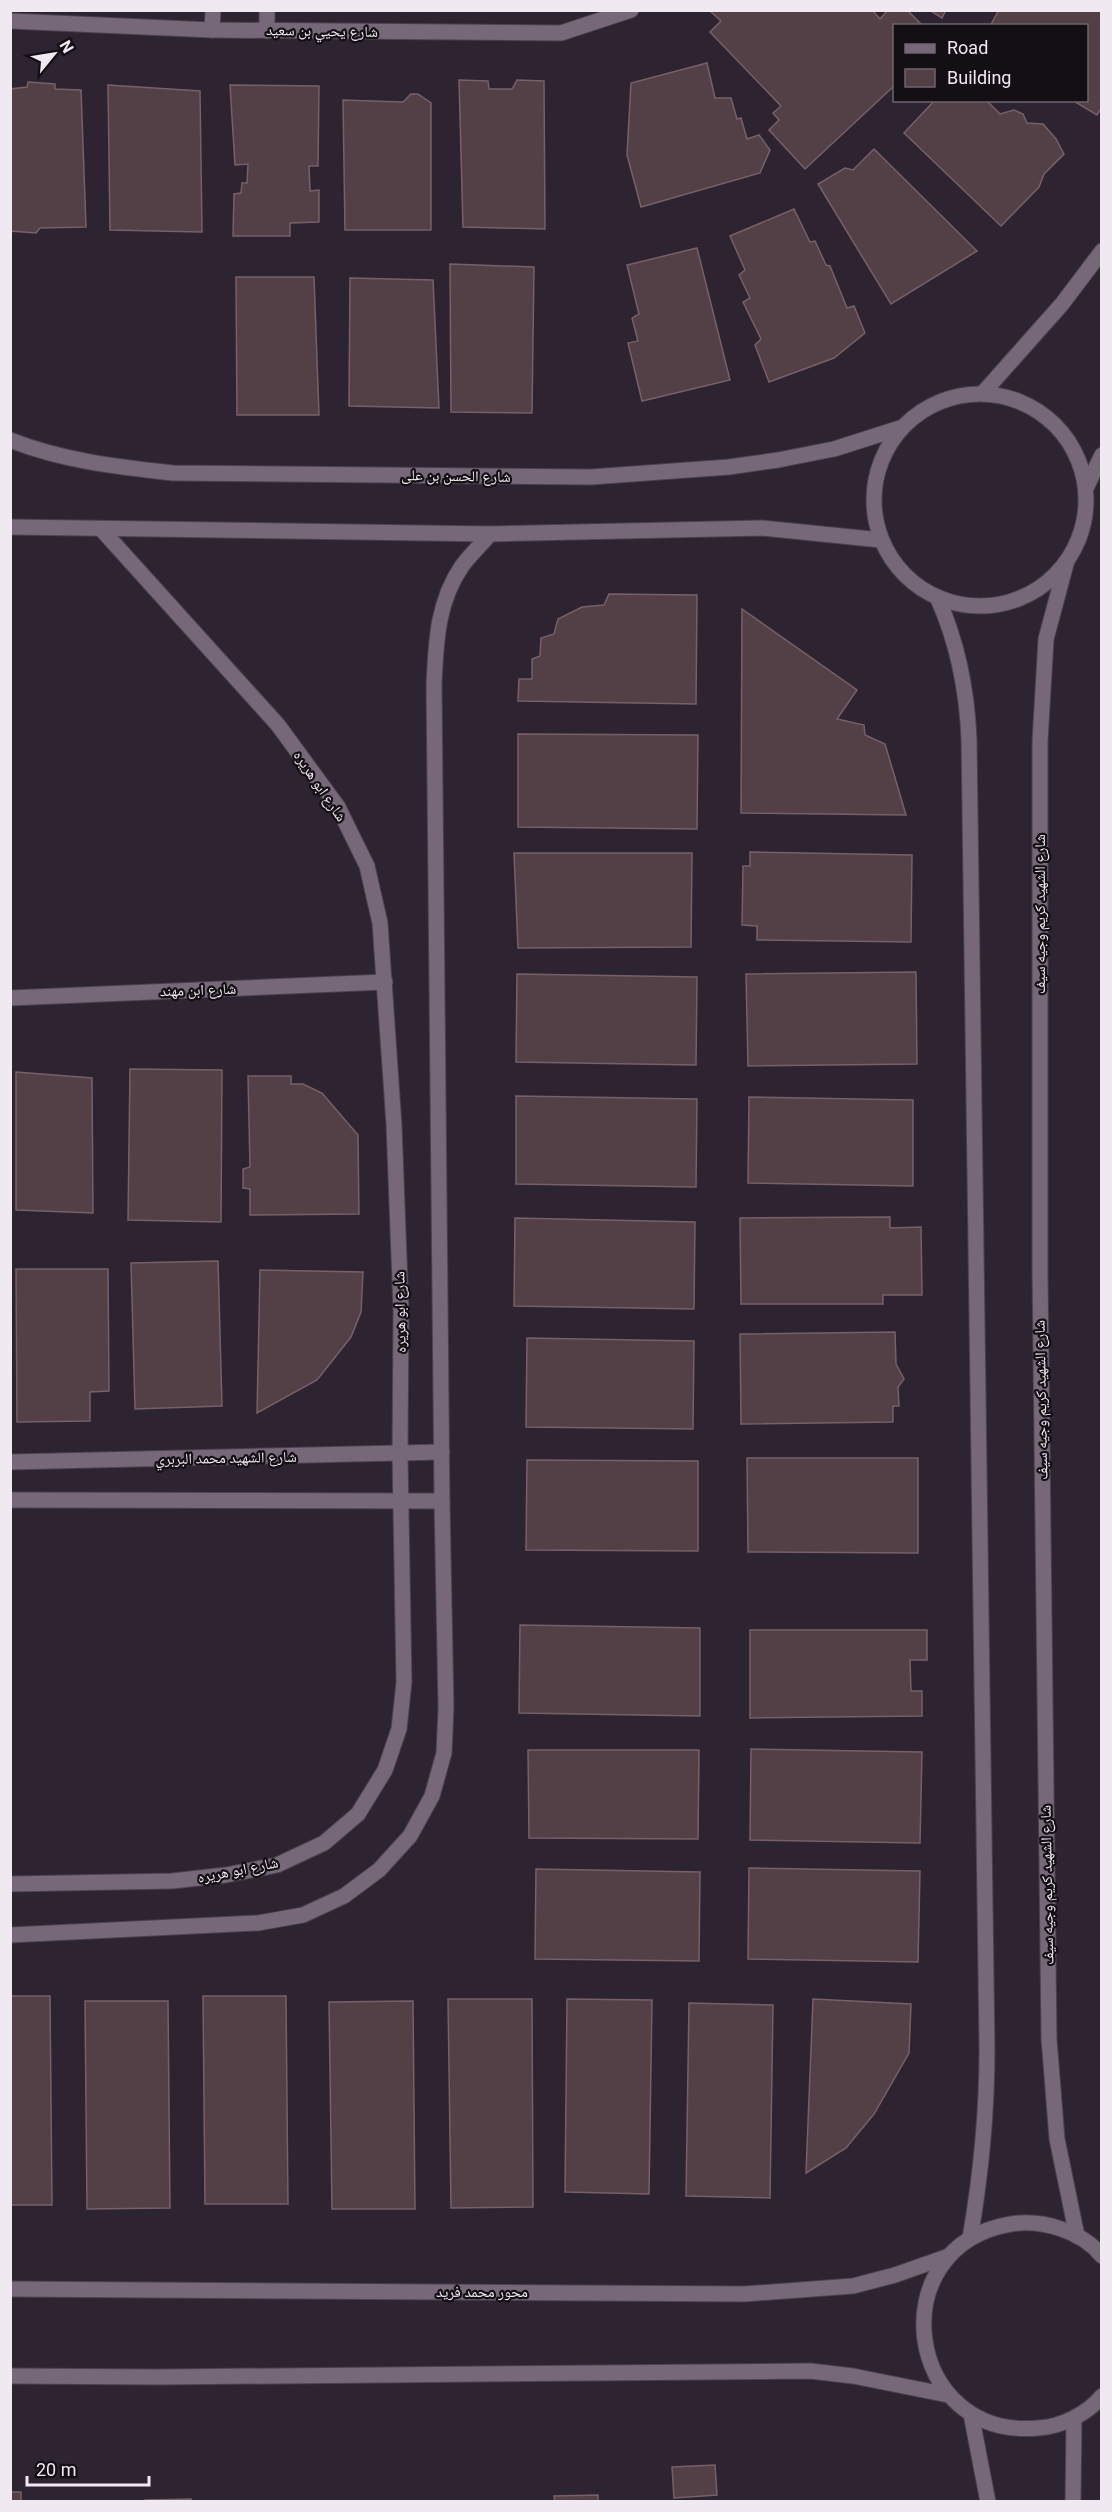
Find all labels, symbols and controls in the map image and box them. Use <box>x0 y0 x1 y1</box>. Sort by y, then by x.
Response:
street label: شارع يحيي بن سعيد <box>266 21 378 44</box>
north arrow <box>24 24 84 84</box>
legend <box>893 24 1088 102</box>
text: N <box>56 37 78 56</box>
text: Road <box>947 37 988 58</box>
text: Building <box>947 67 1011 88</box>
street label: شارع الحسن بن على <box>401 466 511 487</box>
street label: شارع ابو هريره <box>289 747 350 826</box>
street label: شارع الشهيد كريم وجيه سيف <box>1031 834 1050 994</box>
street label: شارع ابن مهند <box>159 980 237 1001</box>
street label: شارع ابو هريره <box>390 1271 411 1353</box>
street label: شارع الشهيد كريم وجيه سيف <box>1031 1320 1052 1480</box>
street label: شارع الشهيد محمد البربري <box>155 1448 297 1471</box>
street label: شارع الشهيد كريم وجيه سيف <box>1037 1805 1058 1965</box>
street label: شارع ابو هريره <box>196 1853 280 1888</box>
street label: محور محمد فريد <box>436 2283 528 2301</box>
scale bar <box>27 2449 148 2487</box>
text: 20 m <box>36 2459 76 2480</box>

